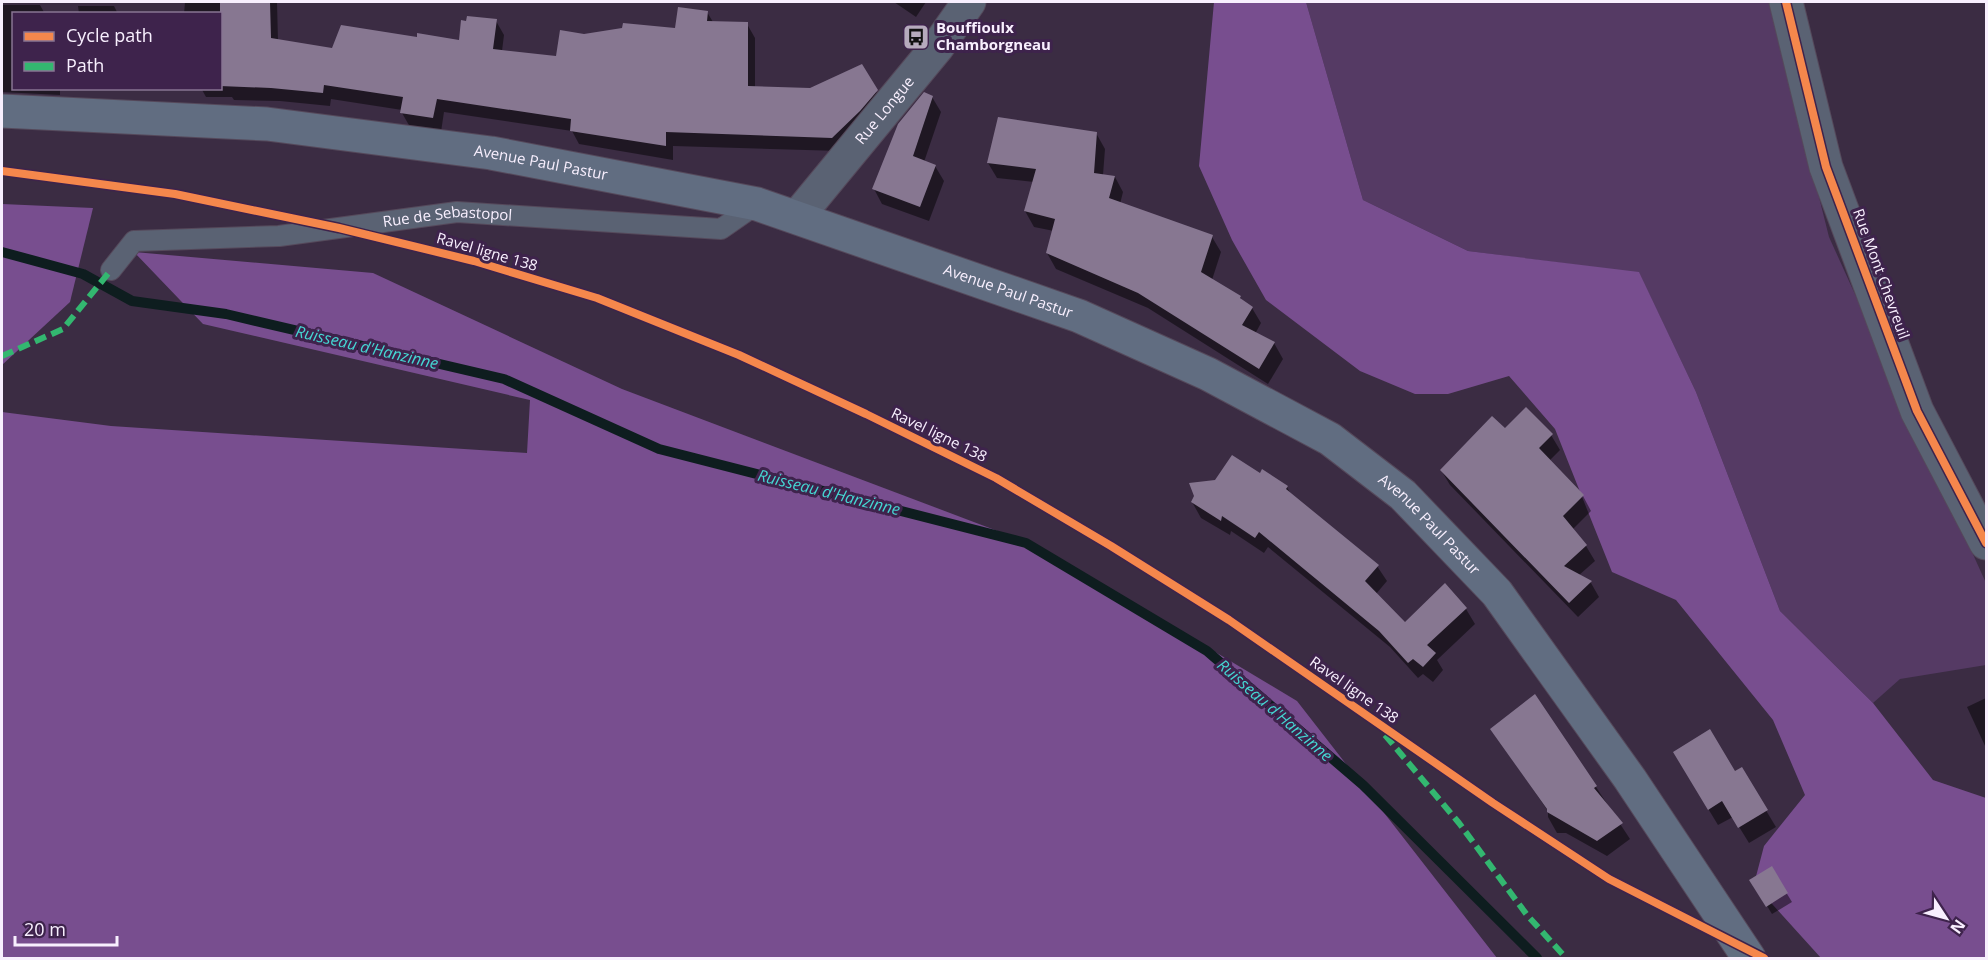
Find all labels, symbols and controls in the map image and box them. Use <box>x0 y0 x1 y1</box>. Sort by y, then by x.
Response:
legend <box>12 12 222 90</box>
place label: Bouffioulx Chamborgneau <box>936 17 1051 54</box>
bus stop icon: Bouffioulx Chamborgneau <box>901 22 931 52</box>
text: Cycle path <box>66 23 153 47</box>
text: Path <box>66 53 104 77</box>
street label: Rue Longue <box>850 72 918 148</box>
street label: Avenue Paul Pastur <box>473 140 610 184</box>
street label: Rue de Sebastopol <box>381 201 513 231</box>
street label: Rue Mont Chevreuil <box>1849 206 1915 342</box>
street label: Ravel ligne 138 <box>434 227 540 275</box>
street label: Avenue Paul Pastur <box>941 259 1076 322</box>
water label: Ruisseau d'Hanzinne <box>293 320 441 374</box>
street label: Ravel ligne 138 <box>888 402 991 466</box>
water label: Ruisseau d'Hanzinne <box>756 464 903 520</box>
street label: Avenue Paul Pastur <box>1375 469 1485 579</box>
street label: Ravel ligne 138 <box>1306 651 1403 727</box>
water label: Ruisseau d'Hanzinne <box>1213 654 1337 766</box>
north arrow <box>1916 888 1976 948</box>
scale bar <box>15 909 117 947</box>
text: N <box>1945 915 1971 939</box>
text: 20 m <box>24 917 66 941</box>

